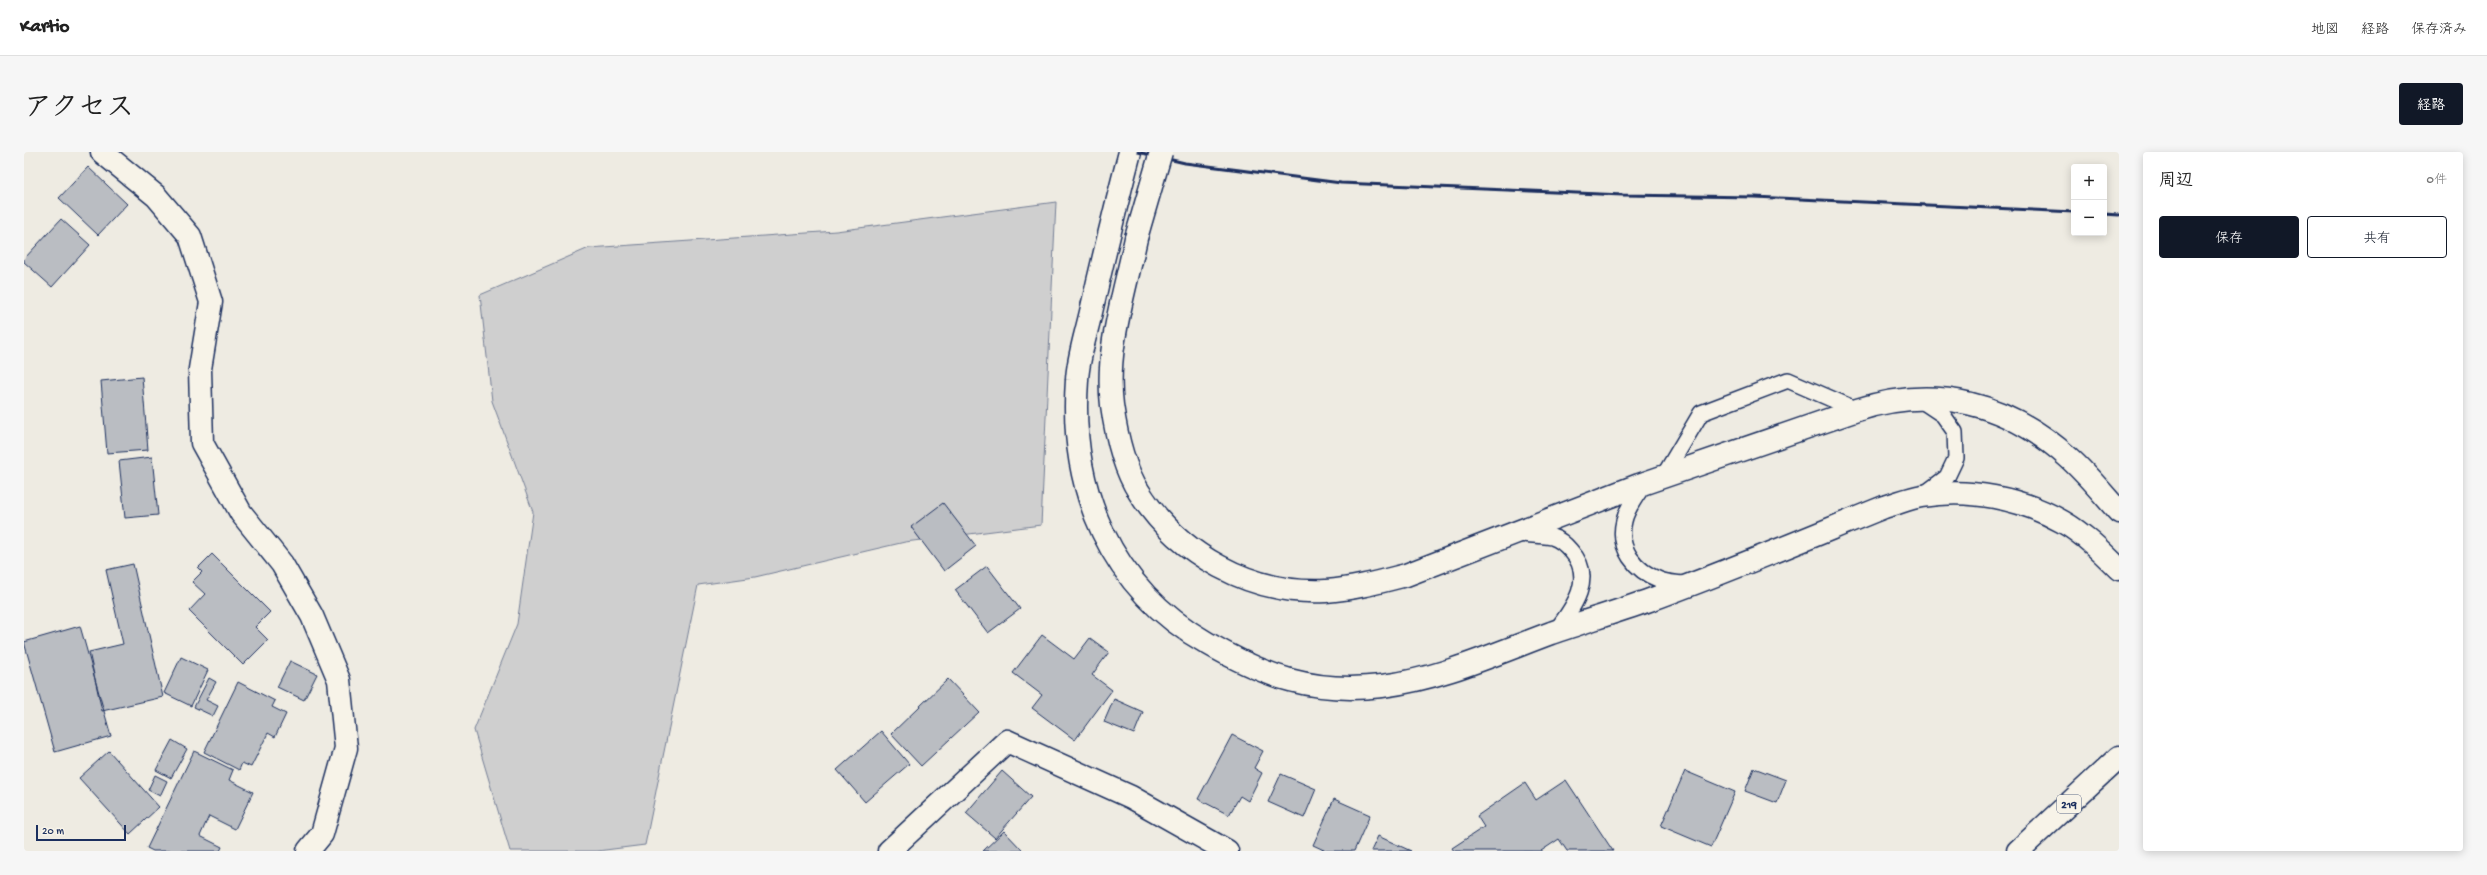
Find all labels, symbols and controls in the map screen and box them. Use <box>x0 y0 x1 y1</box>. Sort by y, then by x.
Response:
text: Kartio <box>20 16 69 39</box>
text: 地図 <box>2311 22 2339 39</box>
text: 経路 <box>2361 22 2389 39</box>
text: 保存済み <box>2411 22 2467 39</box>
button: 経路 <box>2399 83 2463 125</box>
text: アクセス <box>24 93 134 126</box>
map controls <box>2071 164 2107 236</box>
button: + <box>2071 164 2107 200</box>
text: 周辺 <box>2159 172 2193 192</box>
text: 0件 <box>2427 173 2447 188</box>
button: − <box>2071 200 2107 236</box>
button: 保存 <box>2159 216 2299 258</box>
button: 共有 <box>2307 216 2447 258</box>
road number: 219 <box>2057 795 2081 813</box>
scale bar <box>36 823 126 842</box>
text: 20 m <box>42 826 64 838</box>

